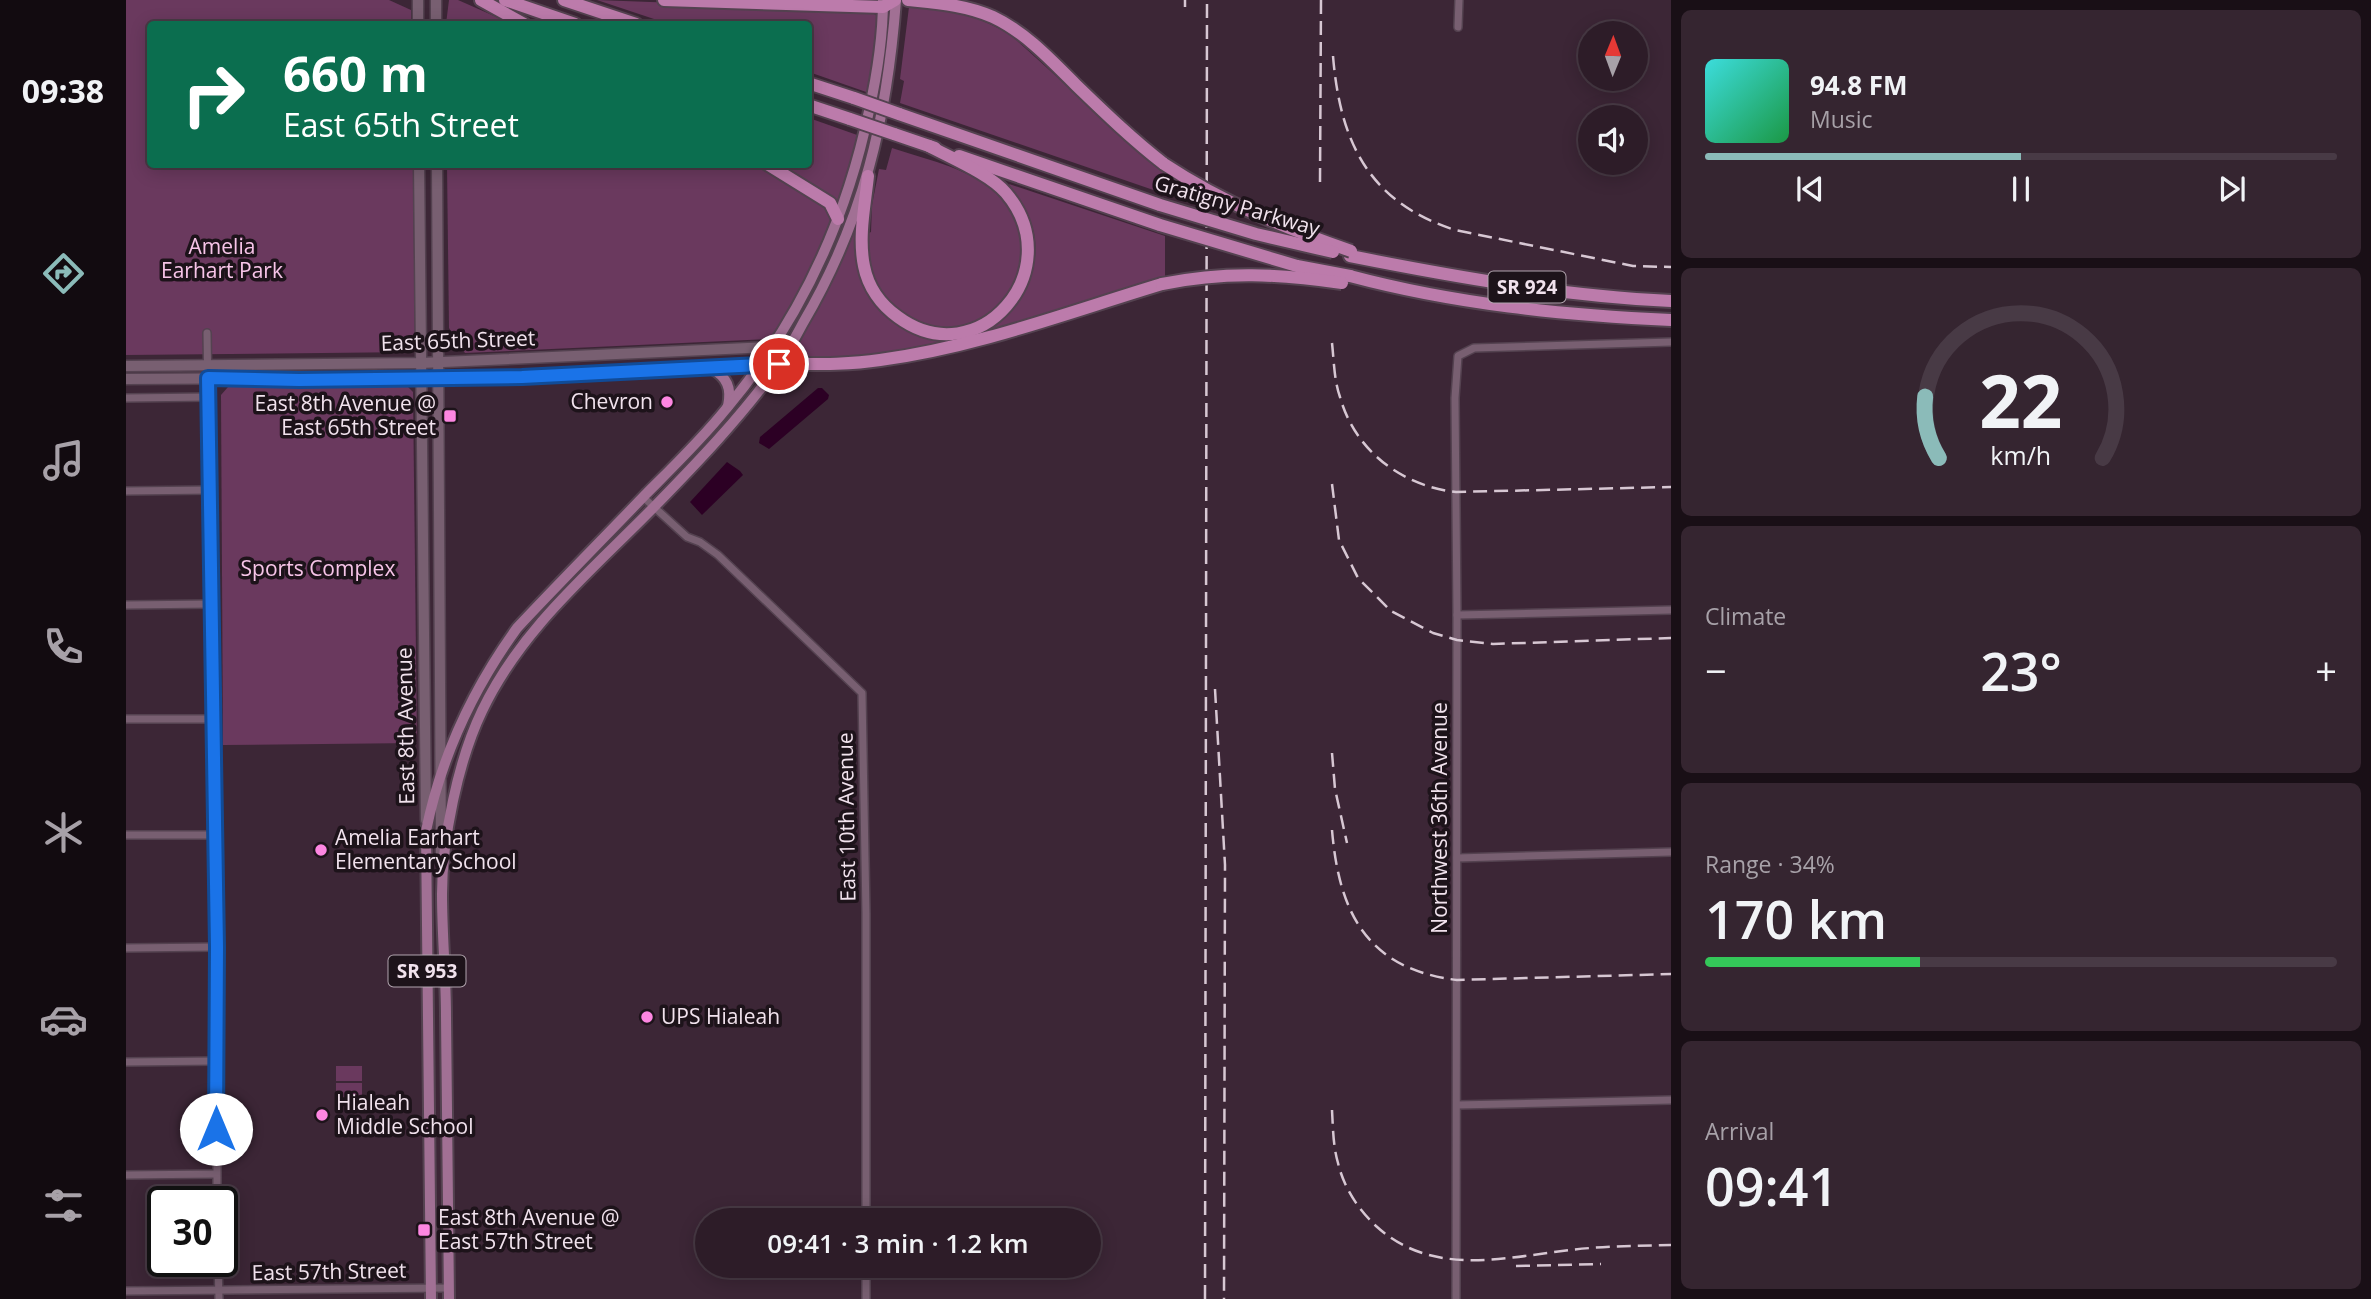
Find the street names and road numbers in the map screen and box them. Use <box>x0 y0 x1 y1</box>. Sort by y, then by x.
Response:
street label: Gratigny Parkway <box>1151 168 1324 242</box>
road number: SR 924 <box>1488 272 1566 302</box>
street label: East 65th Street <box>380 323 536 357</box>
street label: East 8th Avenue <box>390 647 420 805</box>
street label: Northwest 36th Avenue <box>1425 702 1453 934</box>
street label: East 10th Avenue <box>831 732 861 902</box>
road number: SR 953 <box>388 956 466 987</box>
street label: East 57th Street <box>251 1256 407 1286</box>

